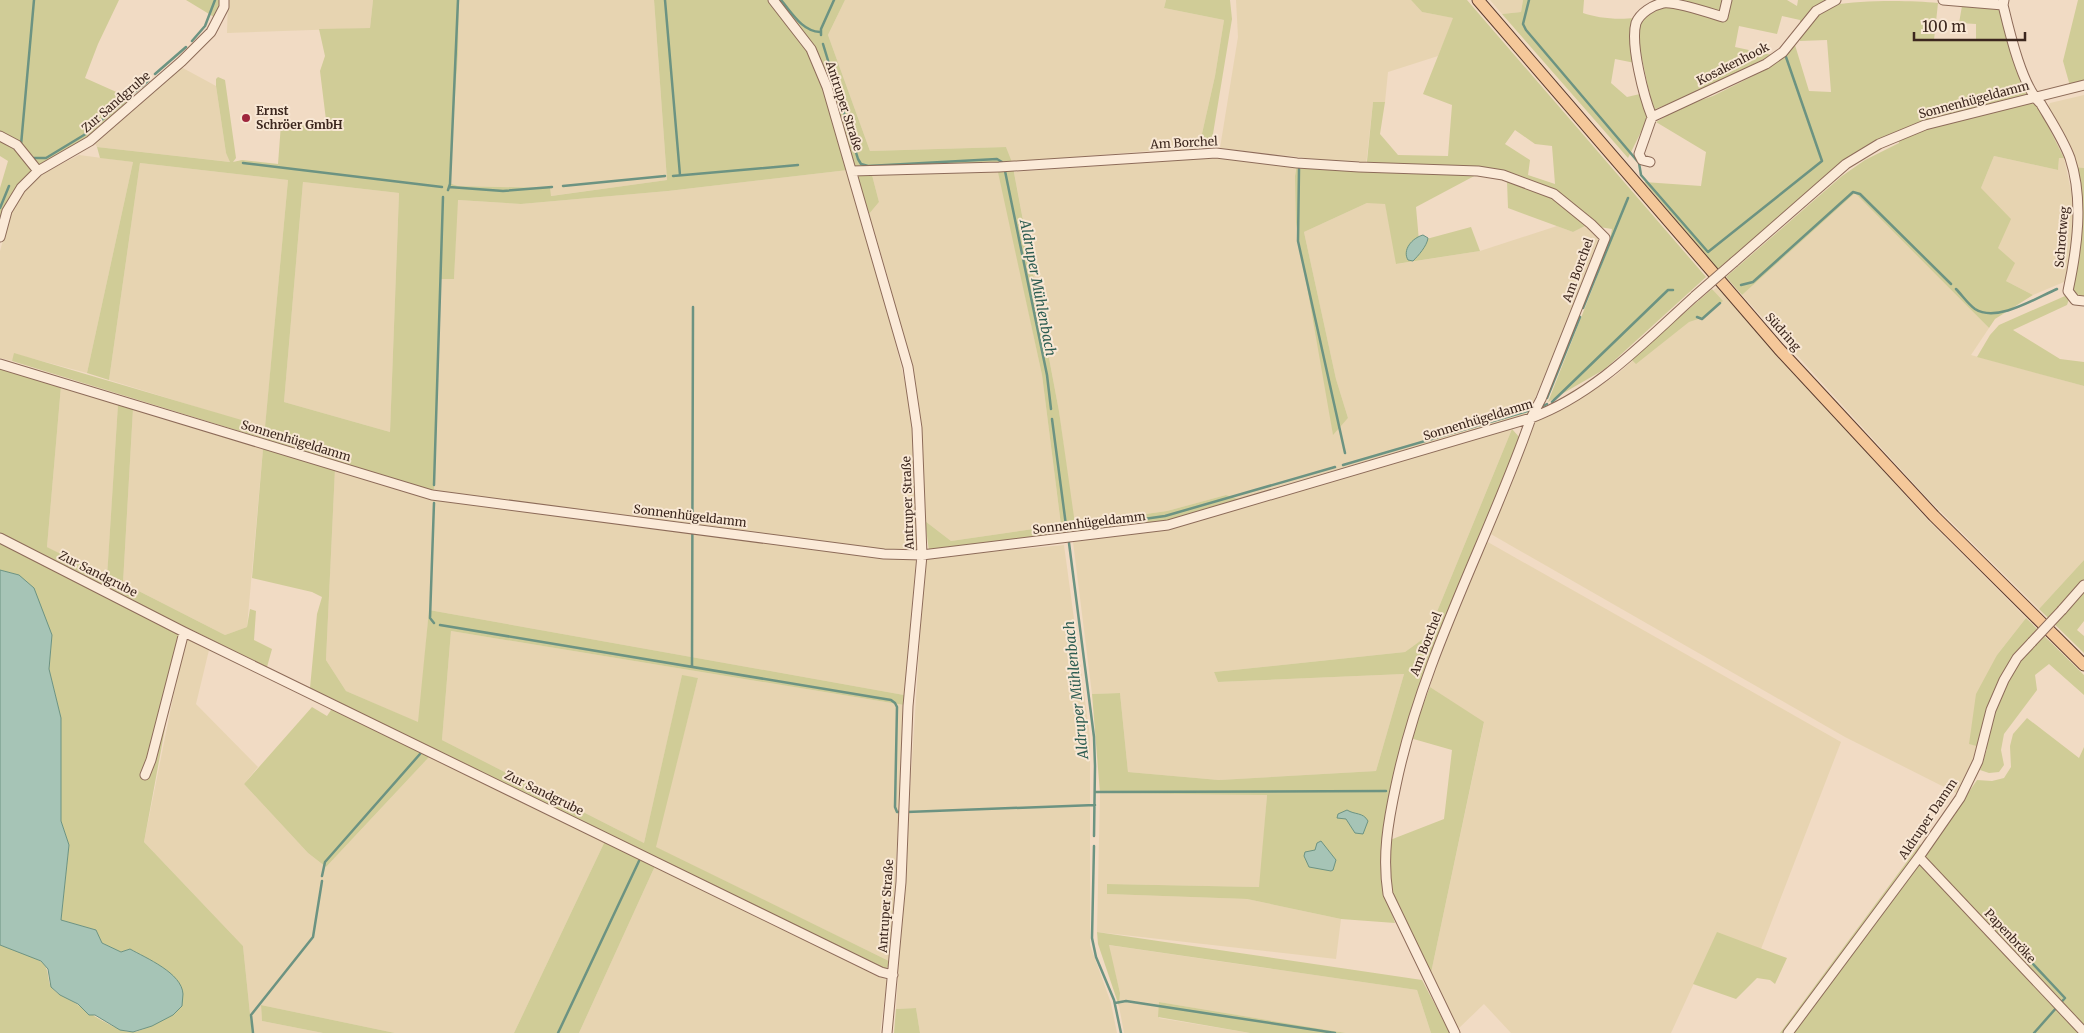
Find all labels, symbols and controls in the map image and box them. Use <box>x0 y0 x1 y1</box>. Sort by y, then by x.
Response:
scale bar <box>1914 10 2025 42</box>
text: 100 m <box>1922 17 1966 36</box>
street label: Kosakenhook <box>1694 39 1772 88</box>
street label: Antruper Straße <box>823 58 866 153</box>
street label: Zur Sandgrube <box>78 68 153 136</box>
street label: Sonnenhügeldamm <box>1917 77 2031 122</box>
place label: Ernst Schröer GmbH <box>256 103 343 132</box>
marker: Ernst Schröer GmbH <box>240 112 252 124</box>
street label: Am Borchel <box>1149 133 1218 152</box>
street label: Schrotweg <box>2051 205 2072 268</box>
water label: Aldruper Mühlenbach <box>1016 217 1060 358</box>
street label: Am Borchel <box>1559 235 1596 305</box>
street label: Südring <box>1762 310 1805 354</box>
street label: Sonnenhügeldamm <box>1421 396 1535 443</box>
street label: Sonnenhügeldamm <box>239 417 353 464</box>
street label: Antruper Straße <box>898 456 917 551</box>
street label: Sonnenhügeldamm <box>633 501 748 530</box>
street label: Sonnenhügeldamm <box>1031 508 1147 537</box>
street label: Zur Sandgrube <box>56 547 140 600</box>
street label: Am Borchel <box>1406 609 1445 679</box>
water label: Aldruper Mühlenbach <box>1060 620 1092 761</box>
street label: Zur Sandgrube <box>502 767 586 818</box>
street label: Aldruper Damm <box>1895 776 1960 863</box>
street label: Antruper Straße <box>875 859 896 954</box>
street label: Papenbröke <box>1982 906 2039 966</box>

